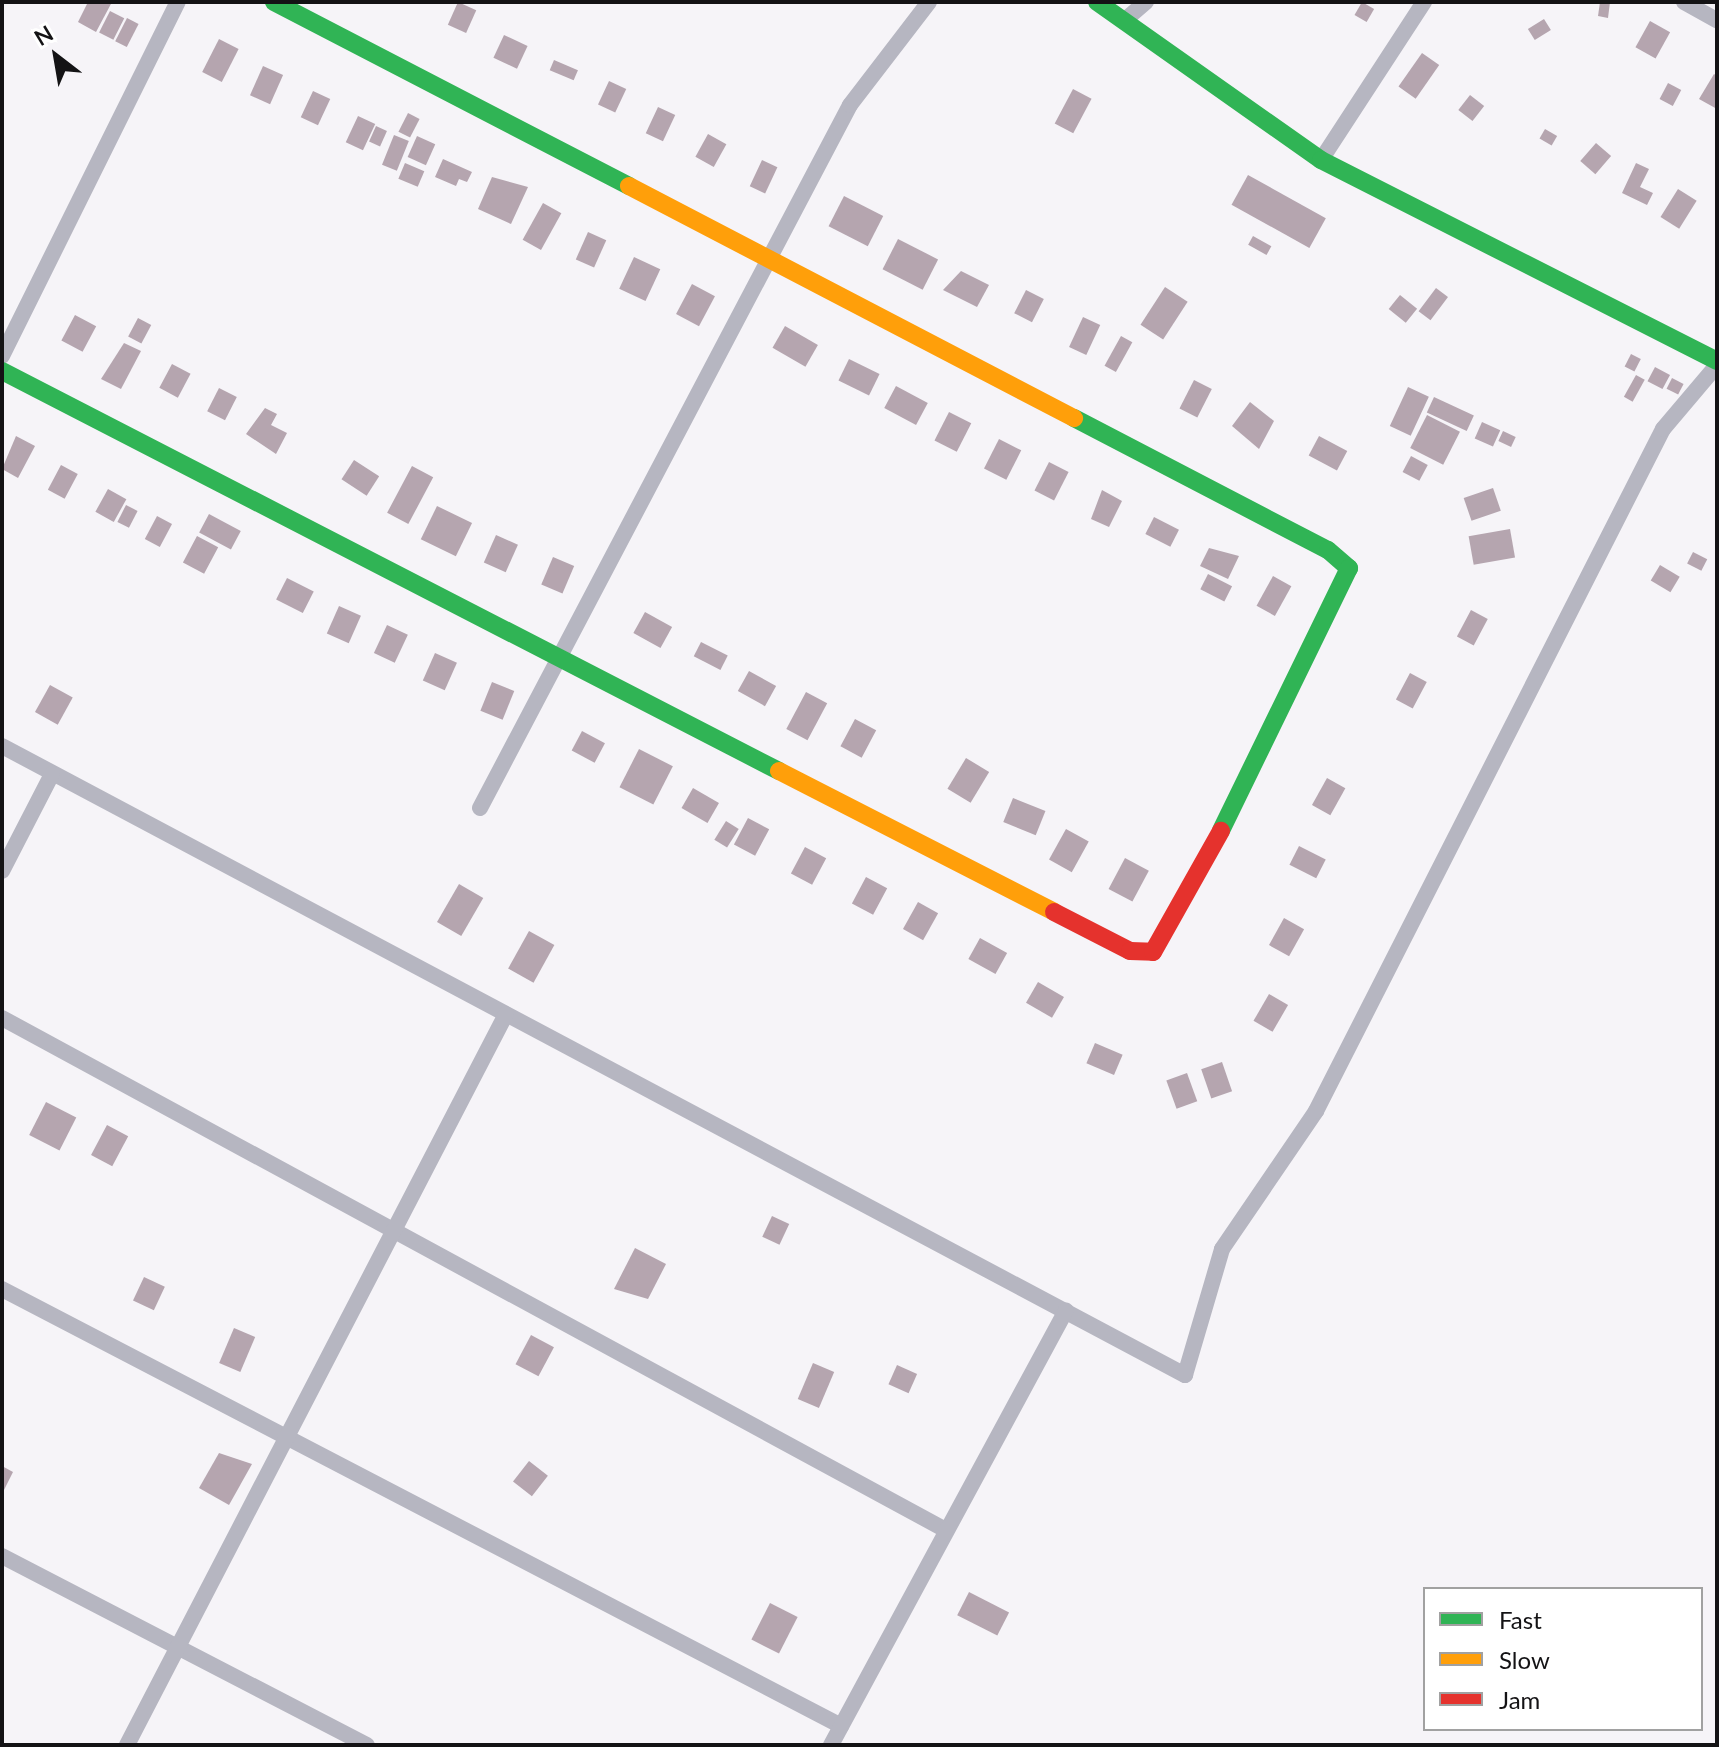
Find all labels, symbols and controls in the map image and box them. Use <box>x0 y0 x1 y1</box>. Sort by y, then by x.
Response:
north arrow <box>16 16 96 96</box>
text: N <box>29 19 58 51</box>
legend <box>1423 1587 1703 1731</box>
text: Fast <box>1499 1605 1542 1634</box>
text: Slow <box>1499 1645 1550 1674</box>
text: Jam <box>1499 1685 1540 1714</box>

